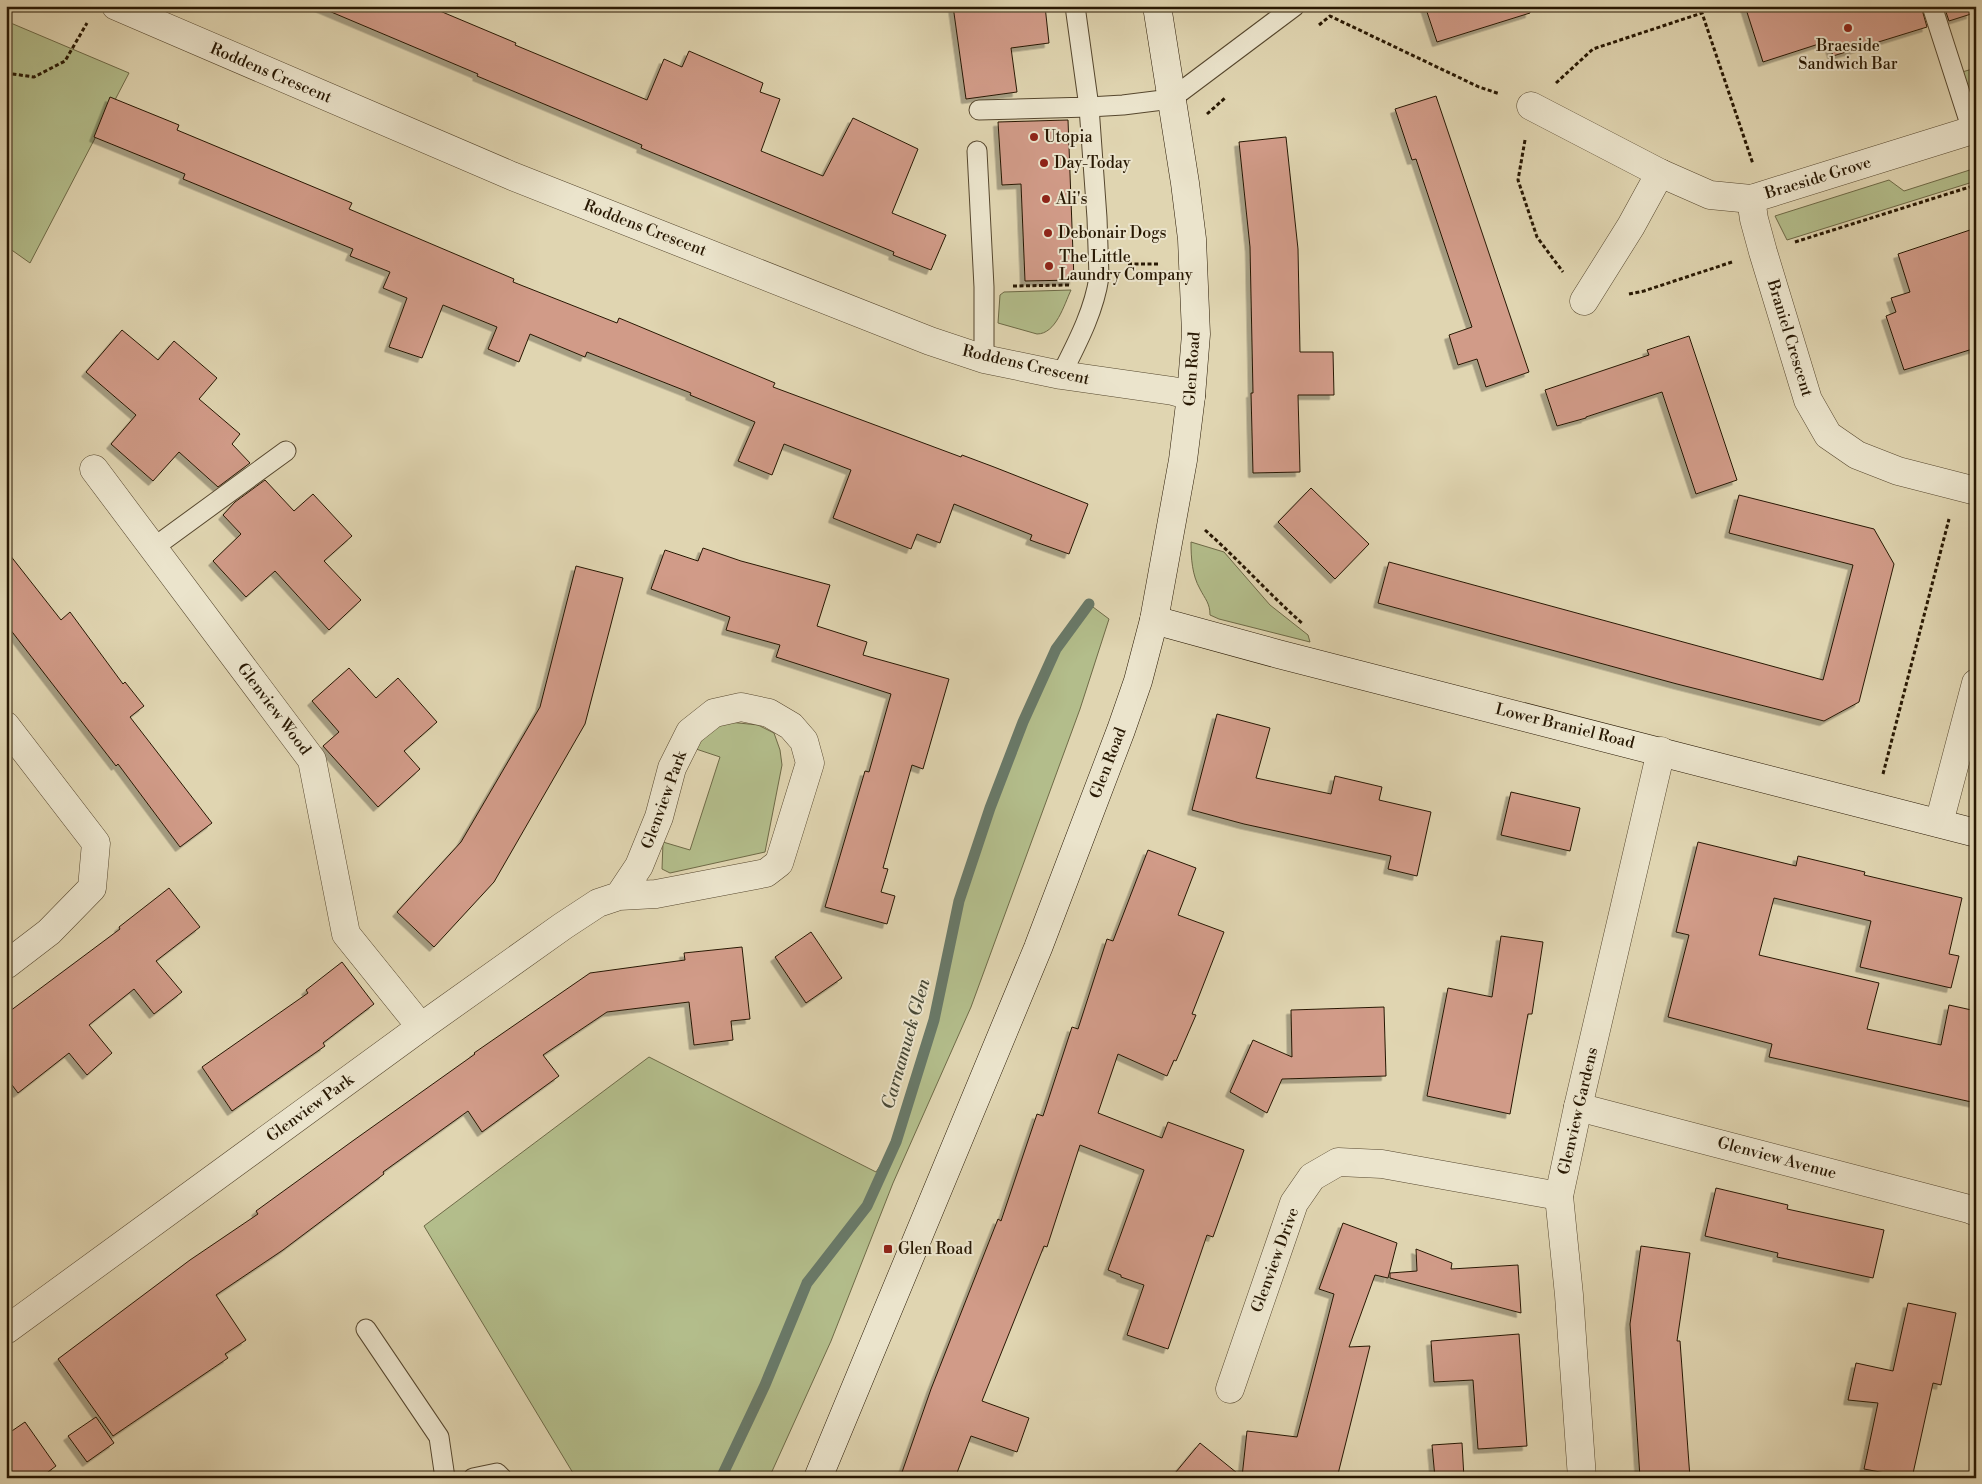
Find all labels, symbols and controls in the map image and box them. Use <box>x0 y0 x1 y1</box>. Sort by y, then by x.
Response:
marker: Braeside Sandwich Bar <box>1842 22 1854 34</box>
place label: Braeside Sandwich Bar <box>1798 36 1898 74</box>
street label: Roddens Crescent <box>207 38 335 108</box>
place label: Utopia <box>1044 127 1094 147</box>
marker: Utopia <box>1028 131 1040 143</box>
street label: Braeside Grove <box>1762 152 1874 204</box>
place label: Day-Today <box>1054 153 1131 173</box>
marker: Day-Today <box>1038 157 1050 169</box>
place label: Ali's <box>1055 189 1088 209</box>
marker: Ali's <box>1040 193 1052 205</box>
street label: Roddens Crescent <box>581 195 710 261</box>
place label: Debonair Dogs <box>1058 223 1166 243</box>
marker: Debonair Dogs <box>1042 227 1054 239</box>
place label: The Little Laundry Company <box>1059 247 1193 285</box>
marker: The Little Laundry Company <box>1043 260 1055 272</box>
street label: Braniel Crescent <box>1762 276 1817 399</box>
street label: Glen Road <box>1179 331 1205 407</box>
street label: Roddens Crescent <box>960 341 1092 389</box>
street label: Glenview Wood <box>233 659 315 759</box>
street label: Lower Braniel Road <box>1493 699 1637 753</box>
street label: Glen Road <box>1085 725 1131 801</box>
street label: Glenview Park <box>637 747 692 852</box>
water label: Carnamuck Glen <box>876 975 936 1112</box>
street label: Glenview Gardens <box>1554 1045 1602 1177</box>
street label: Glenview Park <box>262 1069 359 1146</box>
street label: Glenview Avenue <box>1715 1133 1839 1183</box>
street label: Glenview Drive <box>1247 1205 1303 1315</box>
place label: Glen Road <box>898 1239 973 1259</box>
marker: Glen Road <box>882 1243 894 1255</box>

